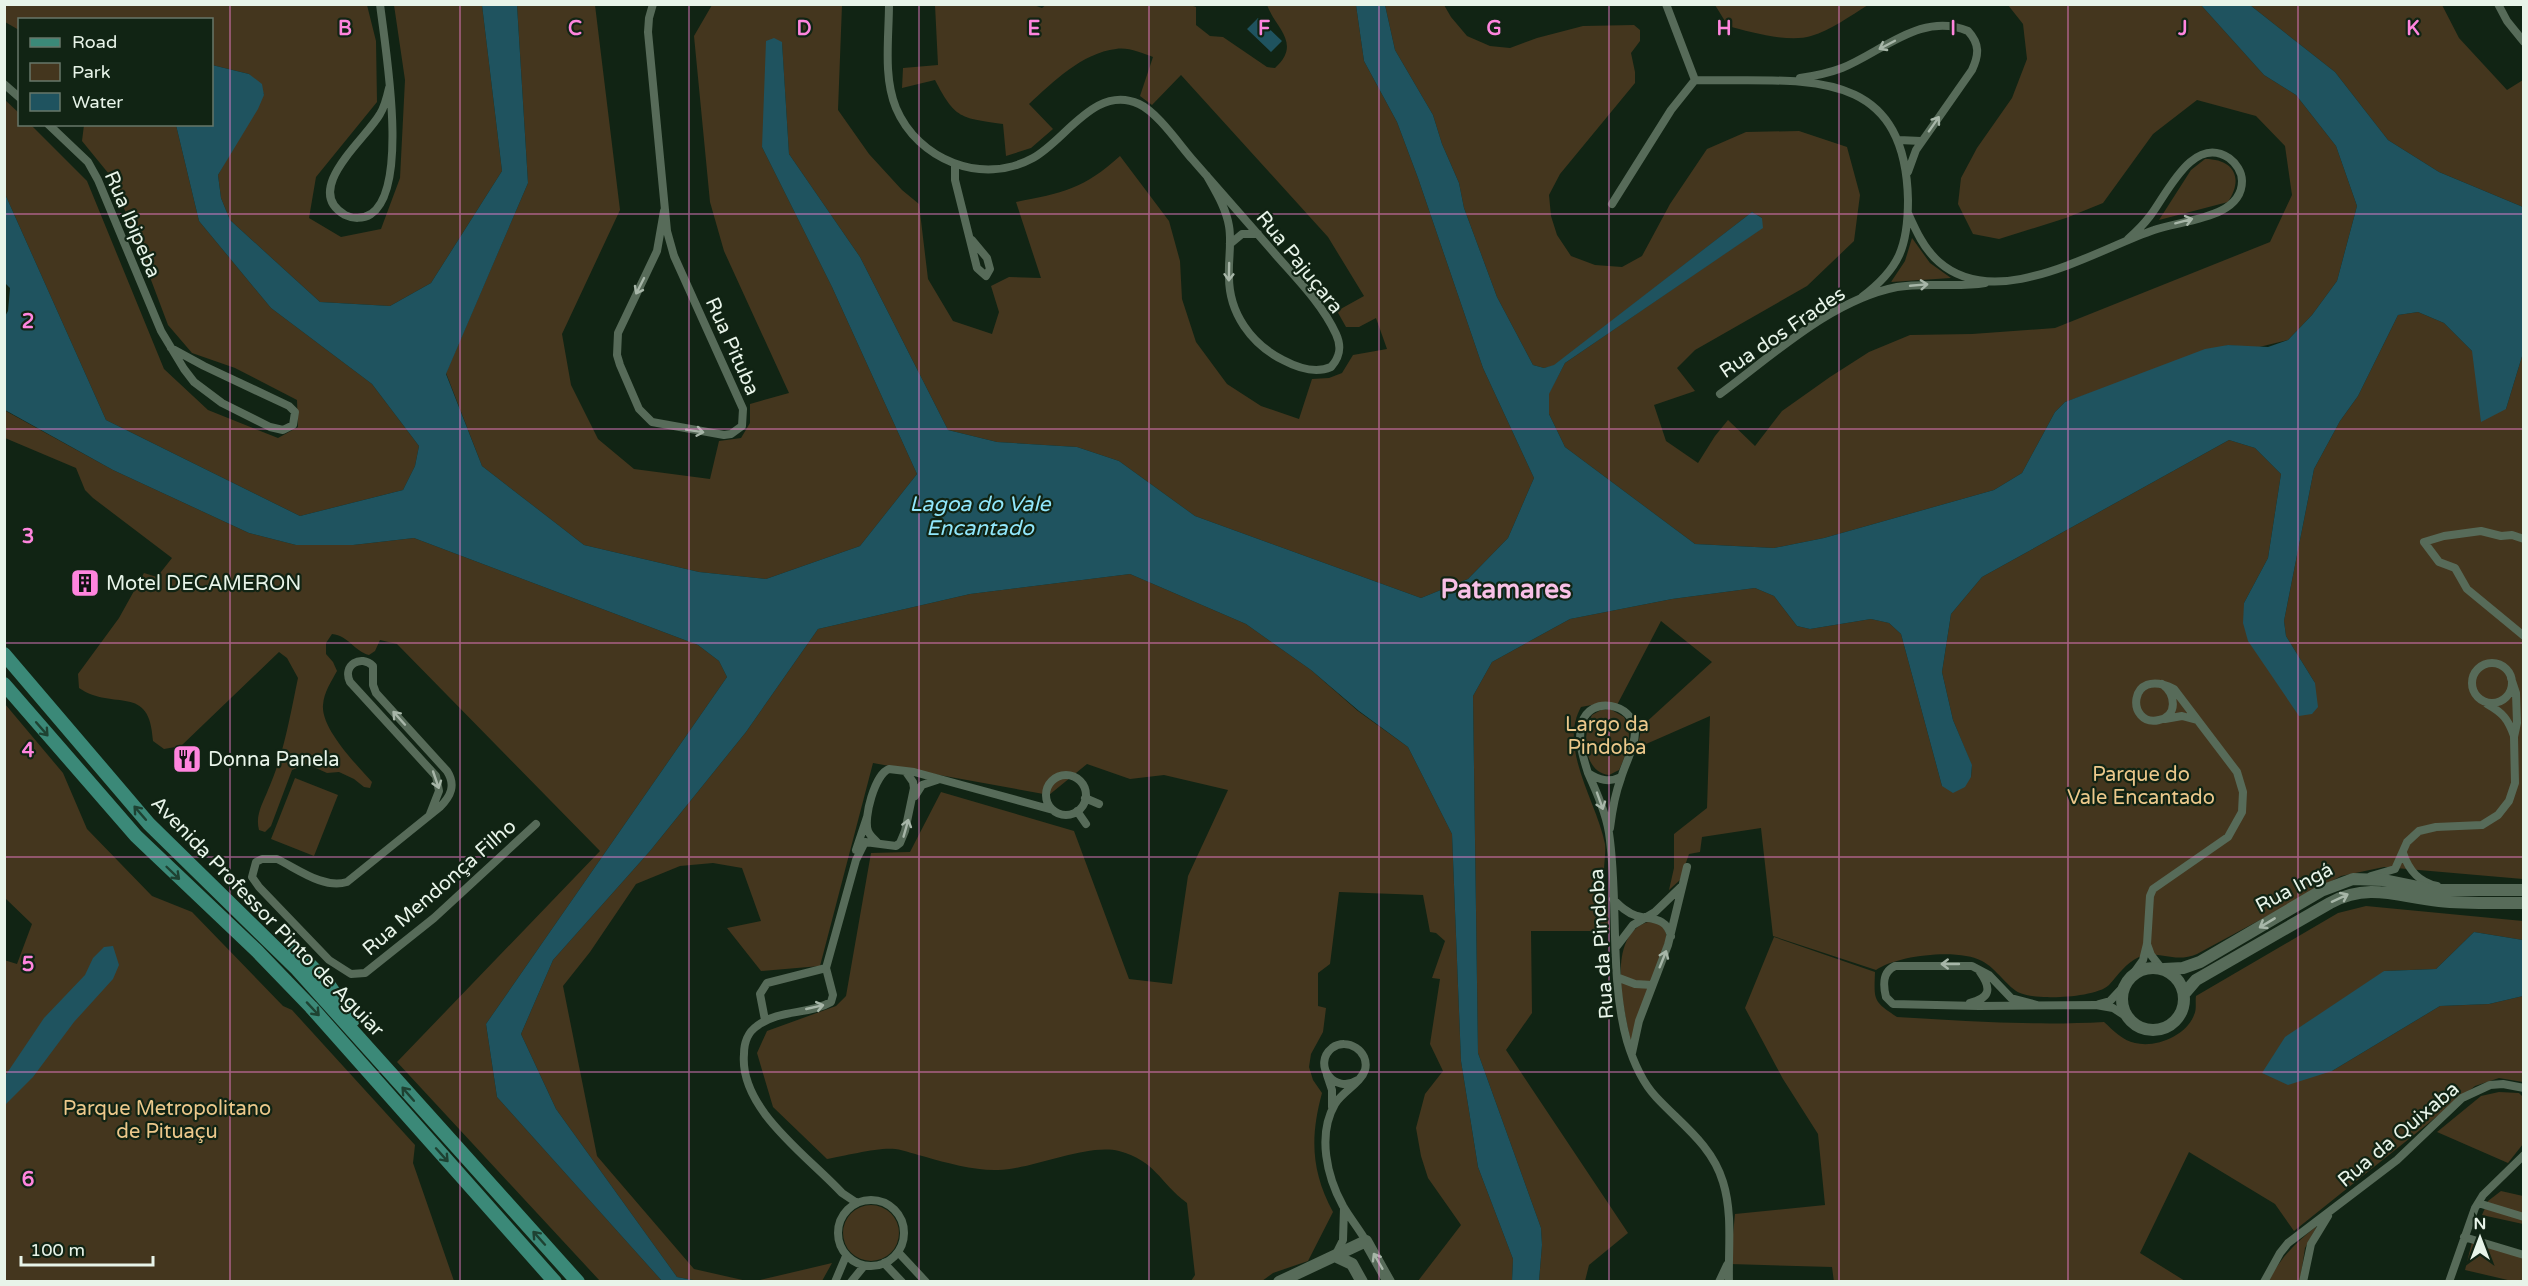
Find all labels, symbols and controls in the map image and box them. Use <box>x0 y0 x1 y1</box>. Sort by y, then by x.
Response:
text: B <box>338 17 352 41</box>
text: C <box>568 17 582 41</box>
text: D <box>796 17 812 41</box>
text: E <box>1028 17 1041 41</box>
text: F <box>1258 17 1270 41</box>
text: G <box>1486 17 1502 41</box>
text: H <box>1716 17 1732 41</box>
text: I <box>1950 17 1956 41</box>
text: J <box>2177 17 2188 41</box>
text: K <box>2406 17 2420 41</box>
legend <box>18 18 213 126</box>
text: Road <box>72 31 117 53</box>
one-way arrow <box>1879 39 1897 51</box>
text: Park <box>72 61 111 83</box>
text: Water <box>72 91 123 113</box>
one-way arrow <box>1928 116 1940 132</box>
street label: Rua Ibipeba <box>99 167 165 281</box>
street label: Rua Pajuçara <box>1251 206 1348 319</box>
one-way arrow <box>2174 215 2193 227</box>
one-way arrow <box>1223 261 1235 281</box>
one-way arrow <box>634 277 646 294</box>
one-way arrow <box>1908 279 1928 290</box>
street label: Rua dos Frades <box>1715 282 1850 384</box>
street label: Rua Pituba <box>700 294 764 399</box>
text: 2 <box>22 310 34 334</box>
one-way arrow <box>684 426 704 437</box>
water label: Lagoa do Vale Encantado <box>910 492 1052 541</box>
text: 3 <box>22 525 34 549</box>
building icon: Motel DECAMERON <box>69 567 101 599</box>
place label: Motel DECAMERON <box>106 572 301 596</box>
district label: Patamares <box>1441 574 1571 605</box>
one-way arrow <box>392 711 406 726</box>
park label: Largo da Pindoba <box>1565 713 1649 760</box>
one-way arrow <box>35 721 49 736</box>
text: 4 <box>22 739 35 763</box>
restaurant icon: Donna Panela <box>171 743 203 775</box>
place label: Donna Panela <box>208 748 339 772</box>
park label: Parque do Vale Encantado <box>2067 763 2215 810</box>
one-way arrow <box>431 770 442 789</box>
street label: Avenida Professor Pinto de Aguiar <box>146 791 389 1042</box>
one-way arrow <box>1595 792 1606 810</box>
one-way arrow <box>133 806 147 821</box>
street label: Rua Mendonça Filho <box>358 815 521 961</box>
one-way arrow <box>900 819 912 838</box>
street label: Rua Ingá <box>2252 857 2337 918</box>
one-way arrow <box>165 866 180 880</box>
street label: Rua da Pindoba <box>1585 868 1619 1020</box>
one-way arrow <box>2331 892 2349 904</box>
one-way arrow <box>2259 917 2276 929</box>
one-way arrow <box>1658 951 1669 969</box>
text: 5 <box>22 953 34 977</box>
one-way arrow <box>1941 958 1961 970</box>
one-way arrow <box>305 1001 319 1016</box>
one-way arrow <box>805 1001 825 1012</box>
street label: Rua da Quixaba <box>2333 1077 2464 1193</box>
one-way arrow <box>402 1086 416 1102</box>
park label: Parque Metropolitano de Pituaçu <box>63 1097 271 1144</box>
one-way arrow <box>435 1147 449 1162</box>
text: 6 <box>22 1168 34 1192</box>
north arrow <box>2450 1208 2510 1268</box>
text: N <box>2474 1214 2486 1234</box>
scale bar <box>21 1229 153 1267</box>
one-way arrow <box>532 1231 546 1246</box>
text: 100 m <box>30 1239 85 1261</box>
one-way arrow <box>1372 1253 1384 1270</box>

